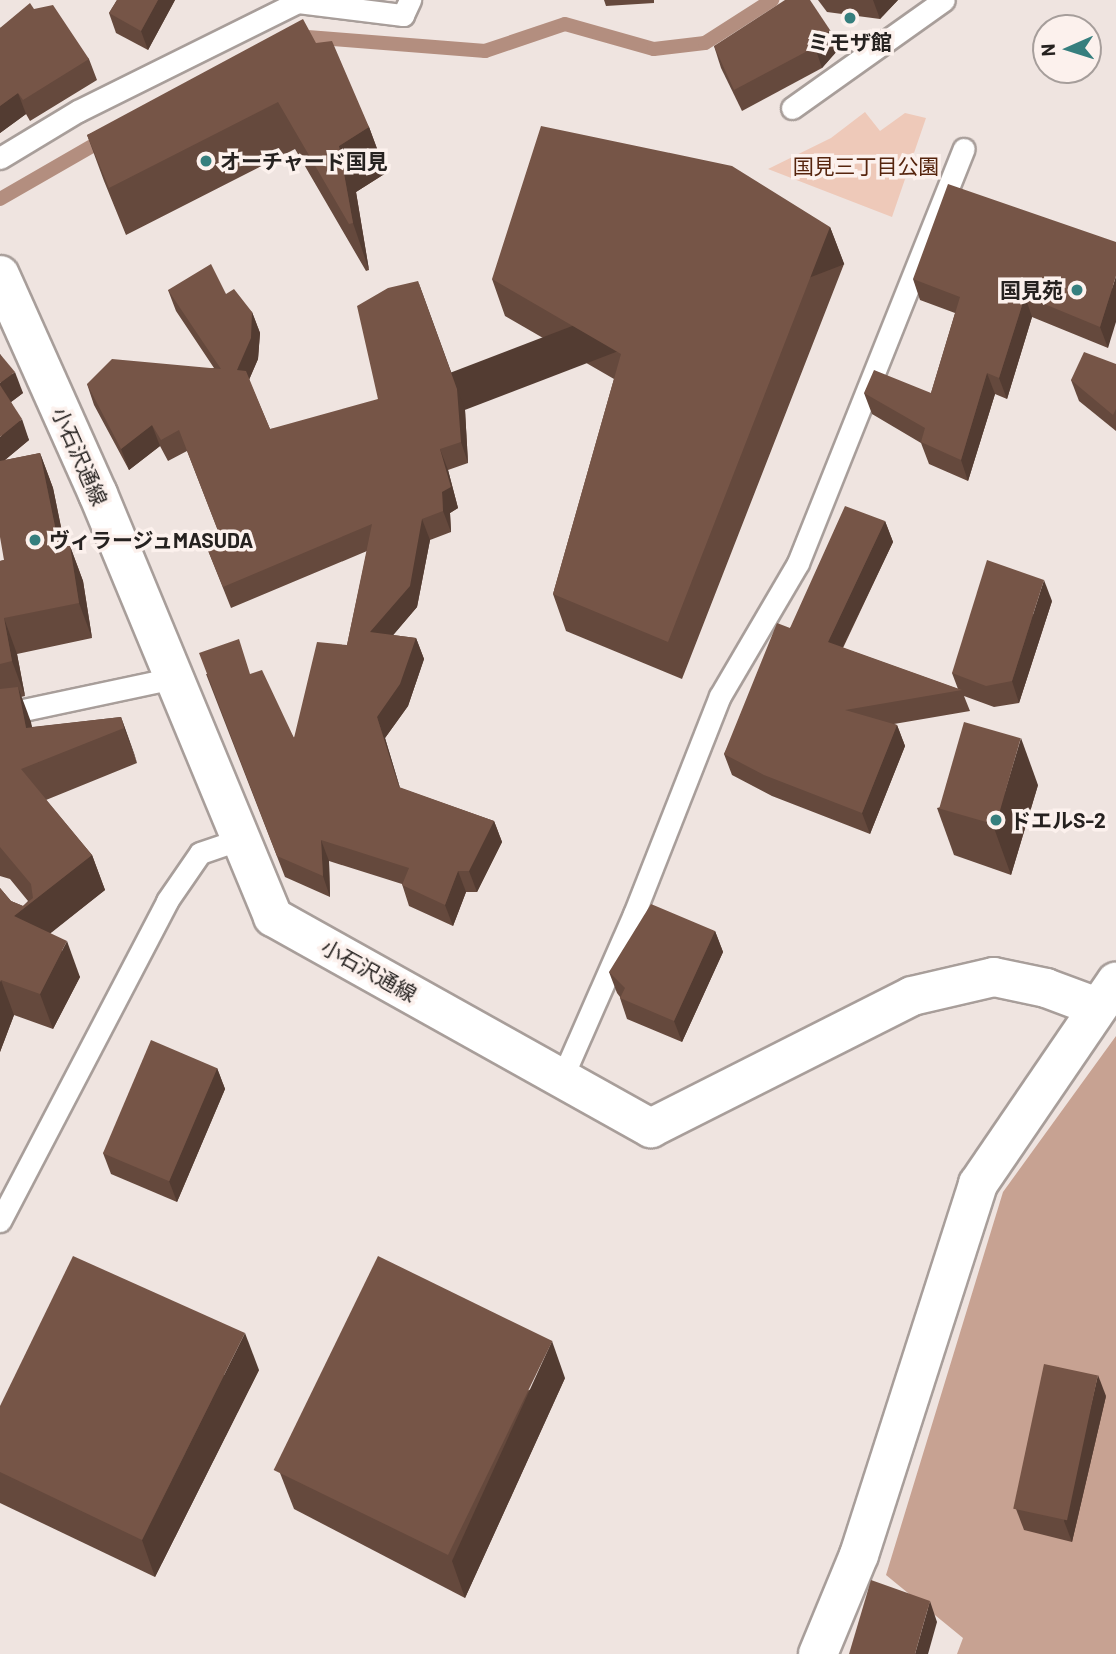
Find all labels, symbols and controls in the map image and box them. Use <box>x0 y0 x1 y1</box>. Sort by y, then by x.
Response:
marker: ミモザ館 <box>842 10 858 26</box>
north arrow <box>1032 14 1102 84</box>
place label: ミモザ館 <box>808 29 892 55</box>
text: N <box>1036 43 1059 57</box>
place label: オーチャード国見 <box>220 148 388 174</box>
marker: オーチャード国見 <box>198 153 214 169</box>
park label: 国見三丁目公園 <box>793 153 939 179</box>
place label: 国見苑 <box>1000 277 1063 303</box>
marker: 国見苑 <box>1069 282 1085 298</box>
street label: 小石沢通線 <box>47 403 113 509</box>
place label: ヴィラージュMASUDA <box>49 527 255 553</box>
marker: ヴィラージュMASUDA <box>27 532 43 548</box>
place label: ドエルS-2 <box>1010 807 1106 833</box>
marker: ドエルS-2 <box>988 812 1004 828</box>
street label: 小石沢通線 <box>317 934 421 1006</box>

